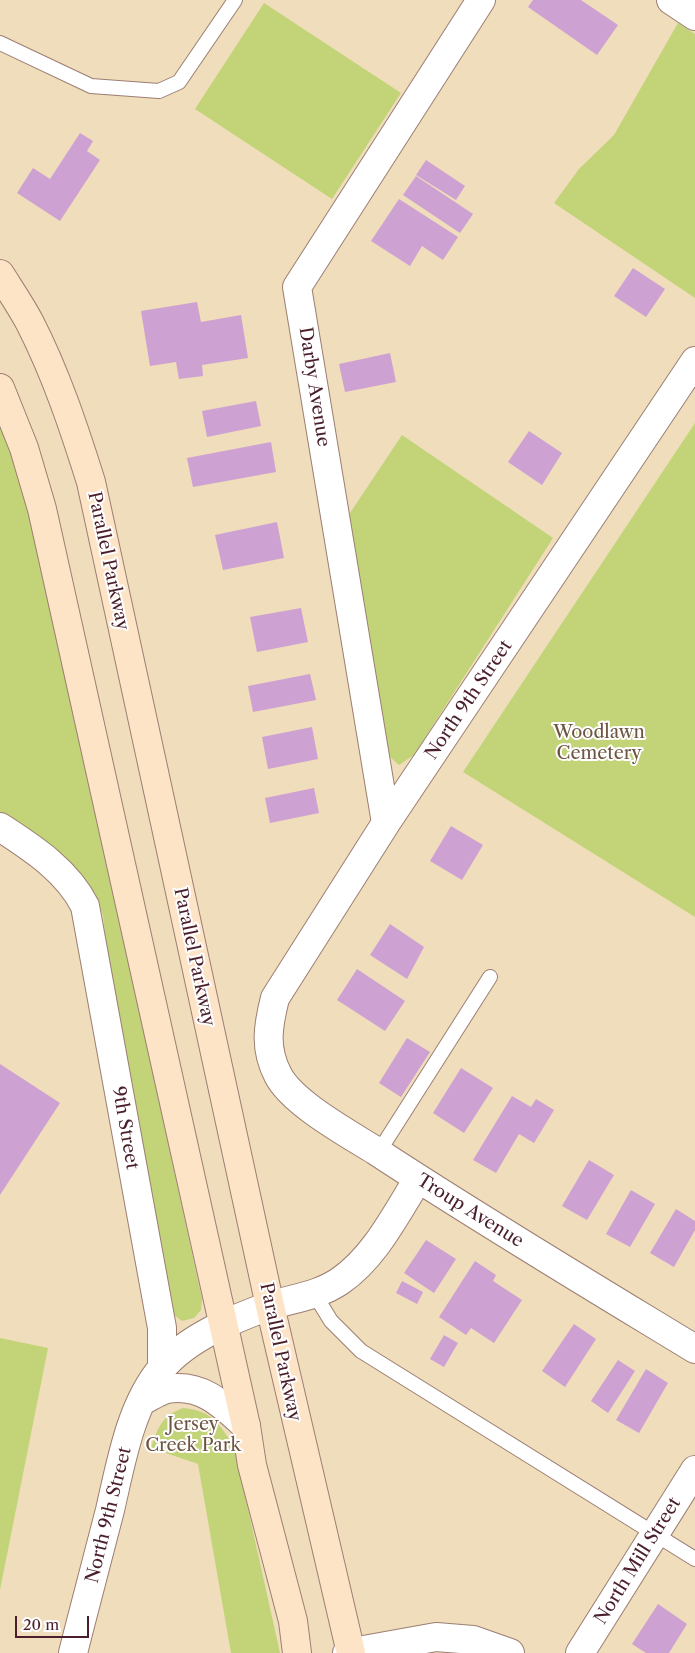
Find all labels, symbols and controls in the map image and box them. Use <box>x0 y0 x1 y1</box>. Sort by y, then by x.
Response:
street label: Darby Avenue <box>294 326 334 448</box>
street label: Parallel Parkway <box>83 490 133 632</box>
street label: North 9th Street <box>421 636 517 764</box>
park label: Woodlawn Cemetery <box>553 722 645 764</box>
street label: Parallel Parkway <box>169 886 219 1028</box>
street label: 9th Street <box>107 1085 143 1171</box>
street label: Troup Avenue <box>413 1170 527 1252</box>
street label: Parallel Parkway <box>255 1281 305 1423</box>
park label: Jersey Creek Park <box>145 1414 241 1456</box>
street label: North 9th Street <box>82 1445 136 1585</box>
street label: North Mill Street <box>590 1494 686 1628</box>
scale bar <box>18 1606 91 1638</box>
text: 20 m <box>23 1615 59 1634</box>

